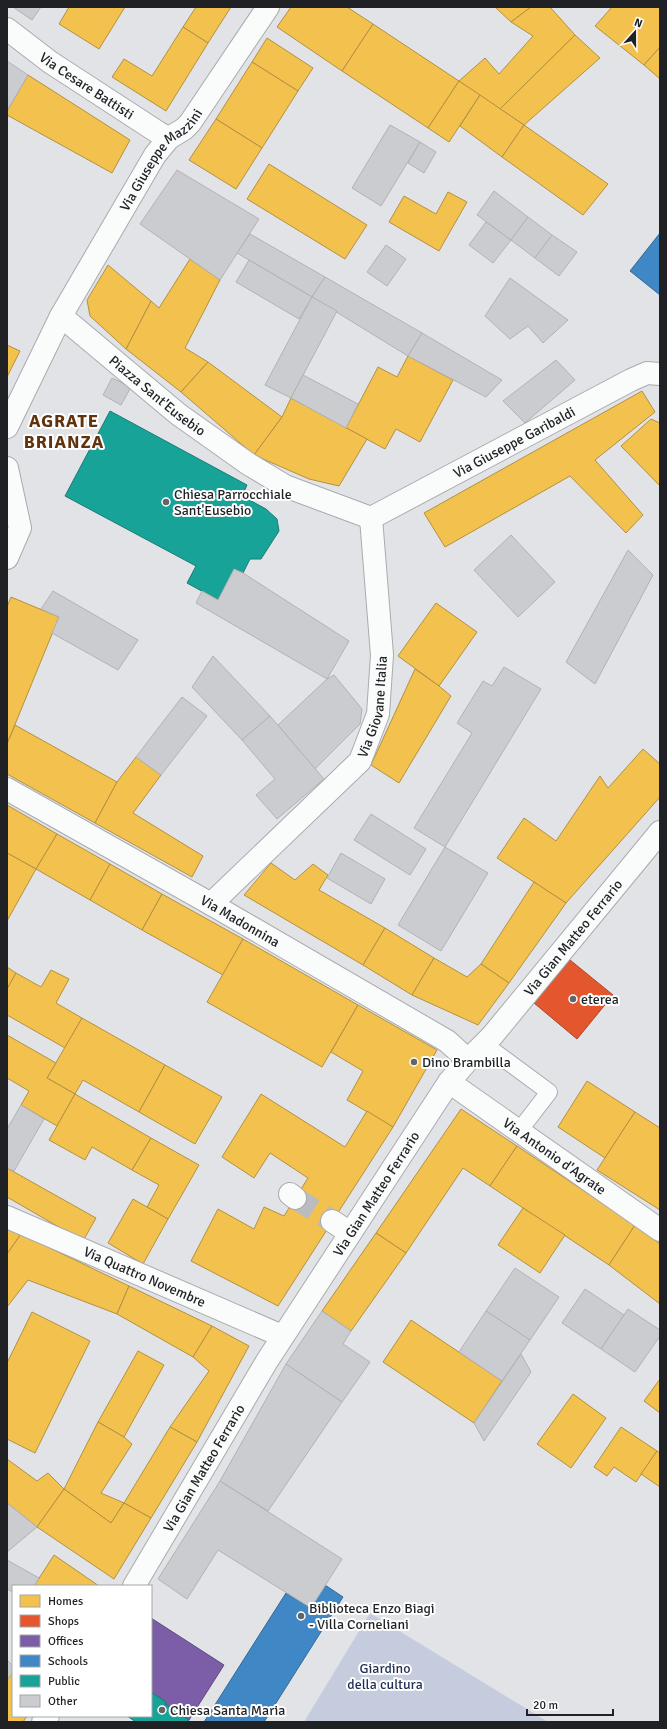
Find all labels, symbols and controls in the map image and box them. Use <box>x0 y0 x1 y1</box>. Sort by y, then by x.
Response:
north arrow <box>615 12 655 52</box>
text: N <box>633 16 644 31</box>
street label: Via Cesare Battisti <box>36 49 137 123</box>
street label: Via Giuseppe Mazzini <box>116 105 206 214</box>
street label: Piazza Sant'Eusebio <box>106 352 209 439</box>
street label: Via Giuseppe Garibaldi <box>450 403 578 481</box>
district label: AGRATE BRIANZA <box>24 410 104 453</box>
place label: Chiesa Parrocchiale Sant'Eusebio <box>174 486 292 519</box>
marker: Chiesa Parrocchiale Sant'Eusebio <box>161 497 171 507</box>
street label: Via Giovane Italia <box>354 655 390 760</box>
street label: Via Gian Matteo Ferrario <box>520 876 626 999</box>
street label: Via Madonnina <box>198 891 283 951</box>
place label: eterea <box>581 991 619 1008</box>
marker: eterea <box>568 994 578 1004</box>
place label: Dino Brambilla <box>422 1054 511 1071</box>
marker: Dino Brambilla <box>409 1057 419 1067</box>
street label: Via Antonio d'Agrate <box>500 1114 609 1198</box>
street label: Via Gian Matteo Ferrario <box>329 1128 423 1259</box>
street label: Via Quattro Novembre <box>81 1243 208 1310</box>
street label: Via Gian Matteo Ferrario <box>159 1401 248 1535</box>
legend <box>12 1585 152 1717</box>
text: Homes <box>48 1594 83 1609</box>
place label: Biblioteca Enzo Biagi - Villa Corneliani <box>309 1600 435 1633</box>
marker: Biblioteca Enzo Biagi - Villa Corneliani <box>296 1611 306 1621</box>
text: Shops <box>48 1614 79 1629</box>
text: Offices <box>48 1634 83 1649</box>
text: Schools <box>48 1654 88 1669</box>
park label: Giardino della cultura <box>347 1660 423 1693</box>
text: Public <box>48 1674 80 1689</box>
scale bar <box>527 1691 613 1717</box>
text: Other <box>48 1694 78 1709</box>
text: 20 m <box>533 1698 558 1713</box>
place label: Chiesa Santa Maria <box>170 1702 285 1719</box>
marker: Chiesa Santa Maria <box>157 1705 167 1715</box>

